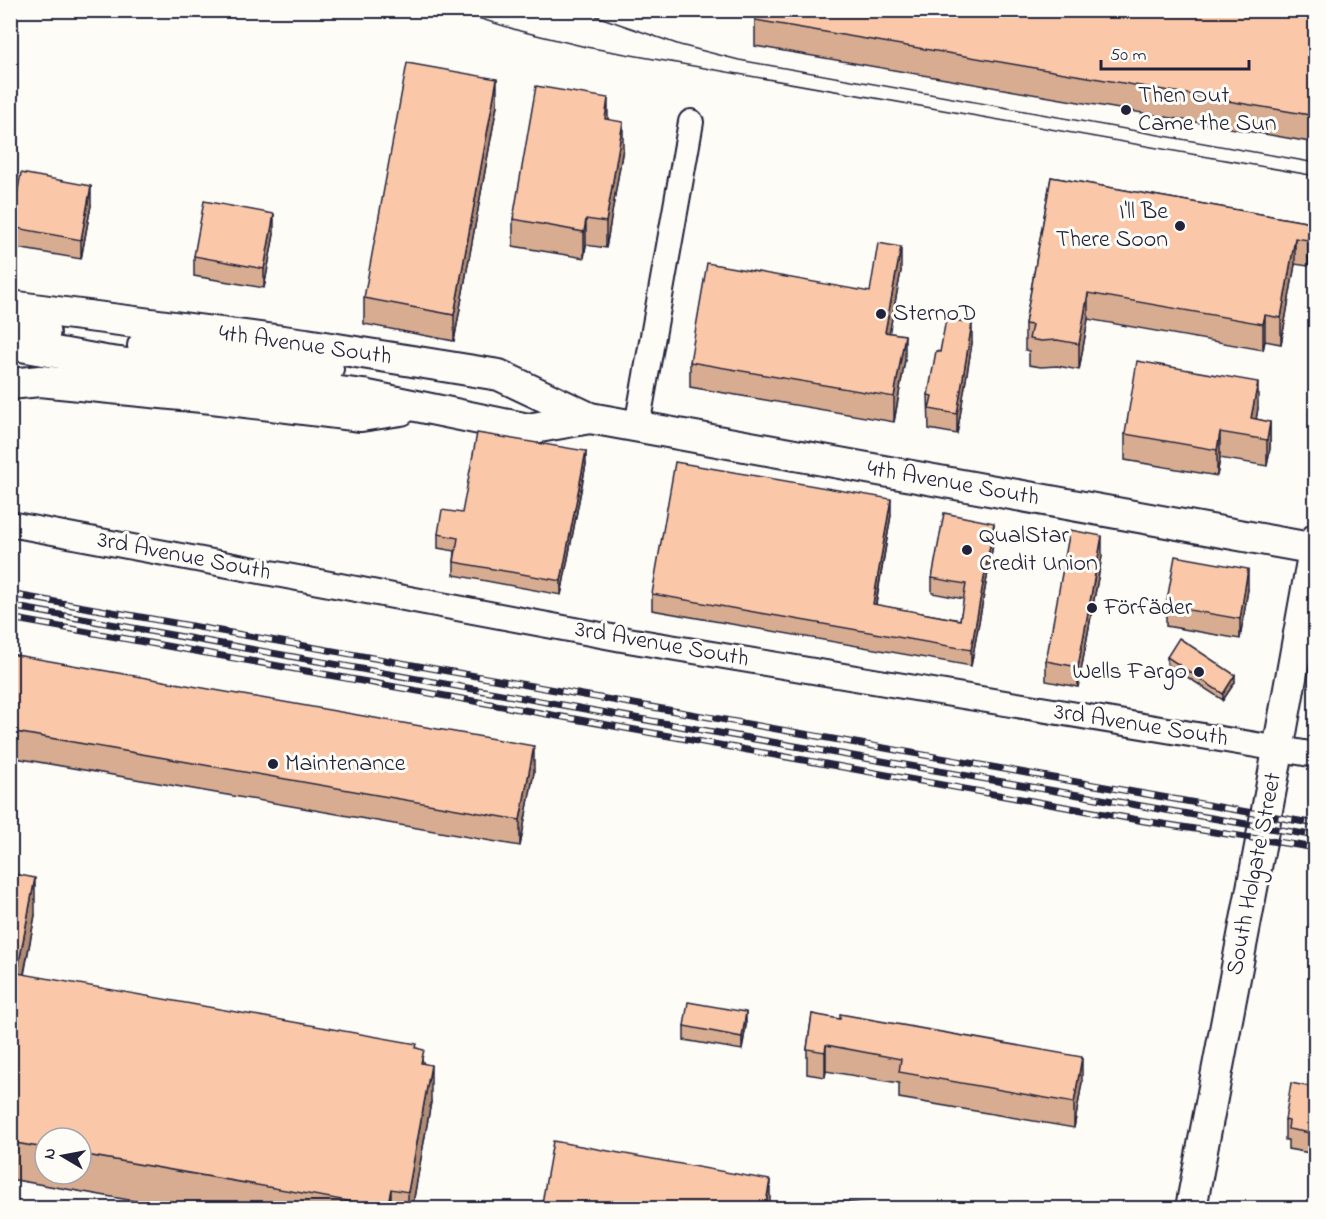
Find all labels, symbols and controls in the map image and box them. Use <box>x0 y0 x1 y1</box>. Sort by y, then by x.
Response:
scale bar <box>1101 33 1250 71</box>
text: 50 m <box>1110 43 1147 69</box>
place label: Then Out Came the Sun <box>1138 79 1277 142</box>
marker: Then Out Came the Sun <box>1119 103 1133 117</box>
place label: I'll Be There Soon <box>1056 195 1168 258</box>
marker: I'll Be There Soon <box>1173 219 1187 233</box>
place label: SternoD <box>893 297 977 332</box>
marker: SternoD <box>874 307 888 321</box>
street label: 4th Avenue South <box>216 317 394 375</box>
street label: 4th Avenue South <box>864 452 1042 516</box>
place label: QualStar Credit Union <box>979 519 1098 582</box>
street label: 3rd Avenue South <box>94 523 274 591</box>
marker: QualStar Credit Union <box>960 543 974 557</box>
place label: Förfäder <box>1103 591 1193 626</box>
marker: Förfäder <box>1085 601 1099 615</box>
street label: 3rd Avenue South <box>572 613 752 677</box>
place label: Wells Fargo <box>1072 655 1187 690</box>
marker: Wells Fargo <box>1192 665 1206 679</box>
street label: 3rd Avenue South <box>1052 695 1230 757</box>
place label: Maintenance <box>285 747 406 782</box>
marker: Maintenance <box>266 757 280 771</box>
street label: South Holgate Street <box>1218 770 1292 978</box>
north arrow <box>33 1126 93 1186</box>
text: N <box>37 1146 63 1161</box>

